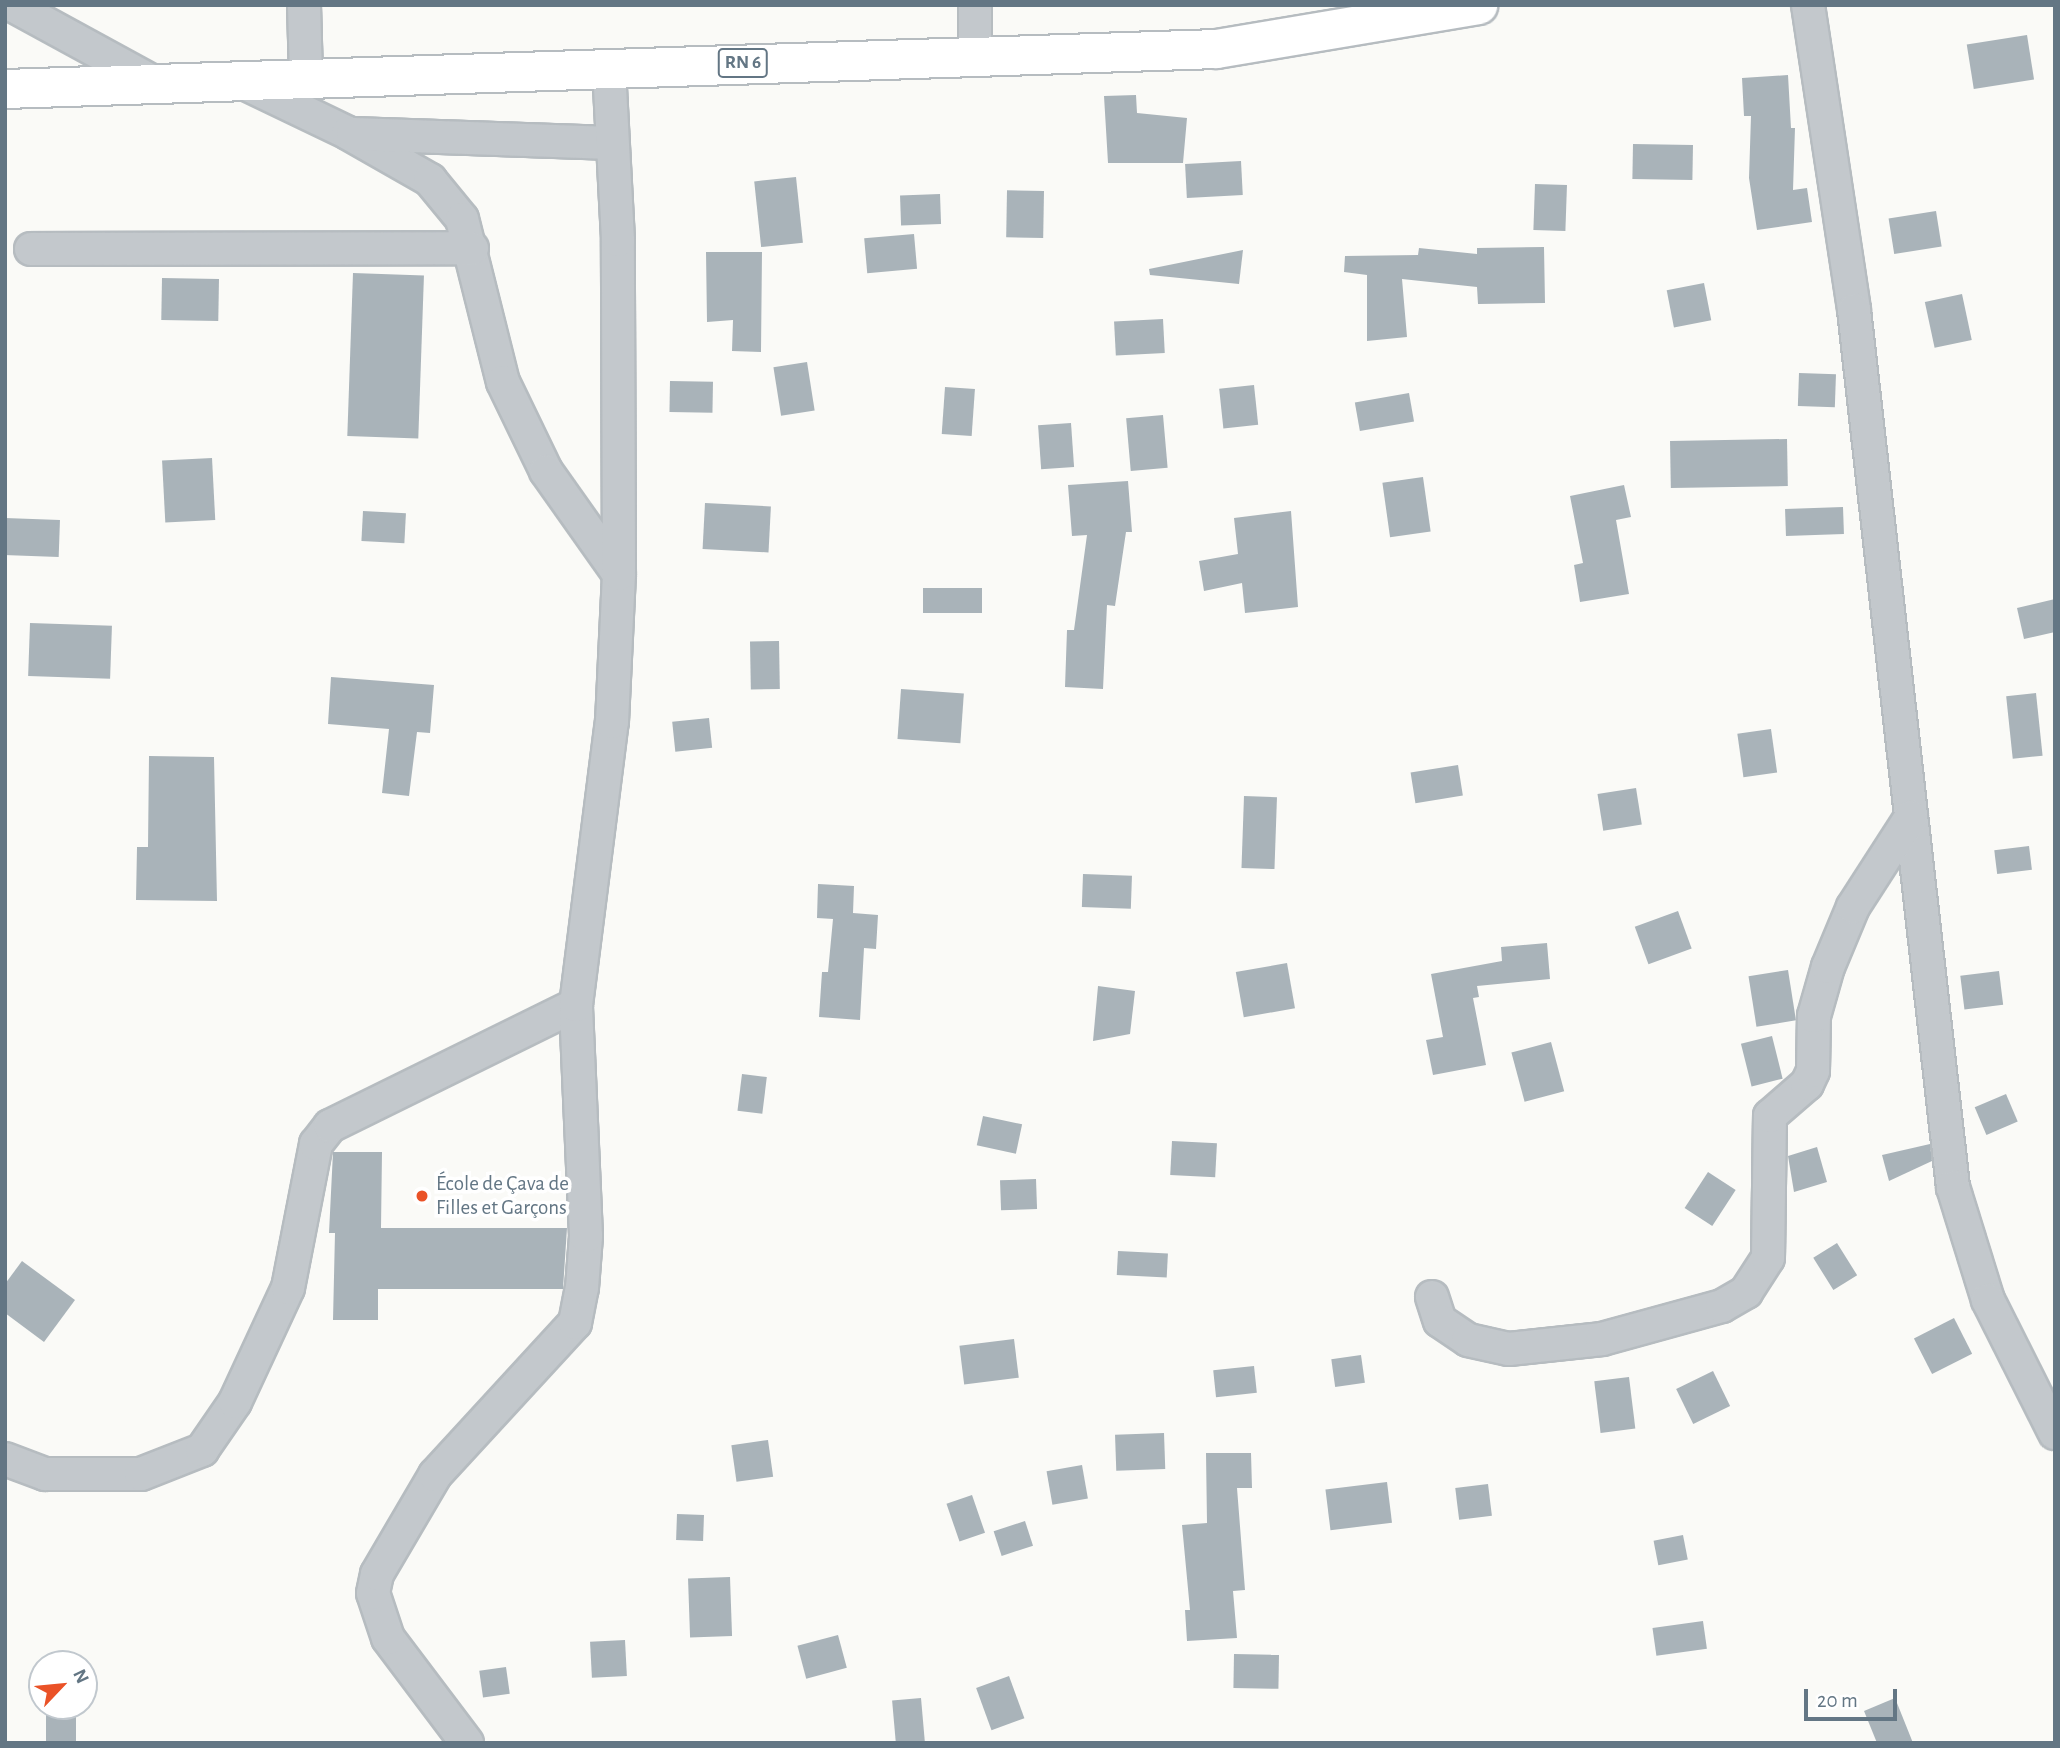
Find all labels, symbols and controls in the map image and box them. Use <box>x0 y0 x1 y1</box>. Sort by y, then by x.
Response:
road number: RN 6 <box>717 48 769 78</box>
place label: École de Çava de Filles et Garçons <box>436 1171 569 1221</box>
marker: École de Çava de Filles et Garçons <box>414 1188 430 1204</box>
north arrow <box>28 1650 98 1720</box>
text: N <box>69 1666 92 1687</box>
scale bar <box>1808 1674 1901 1718</box>
text: 20 m <box>1817 1690 1858 1711</box>

